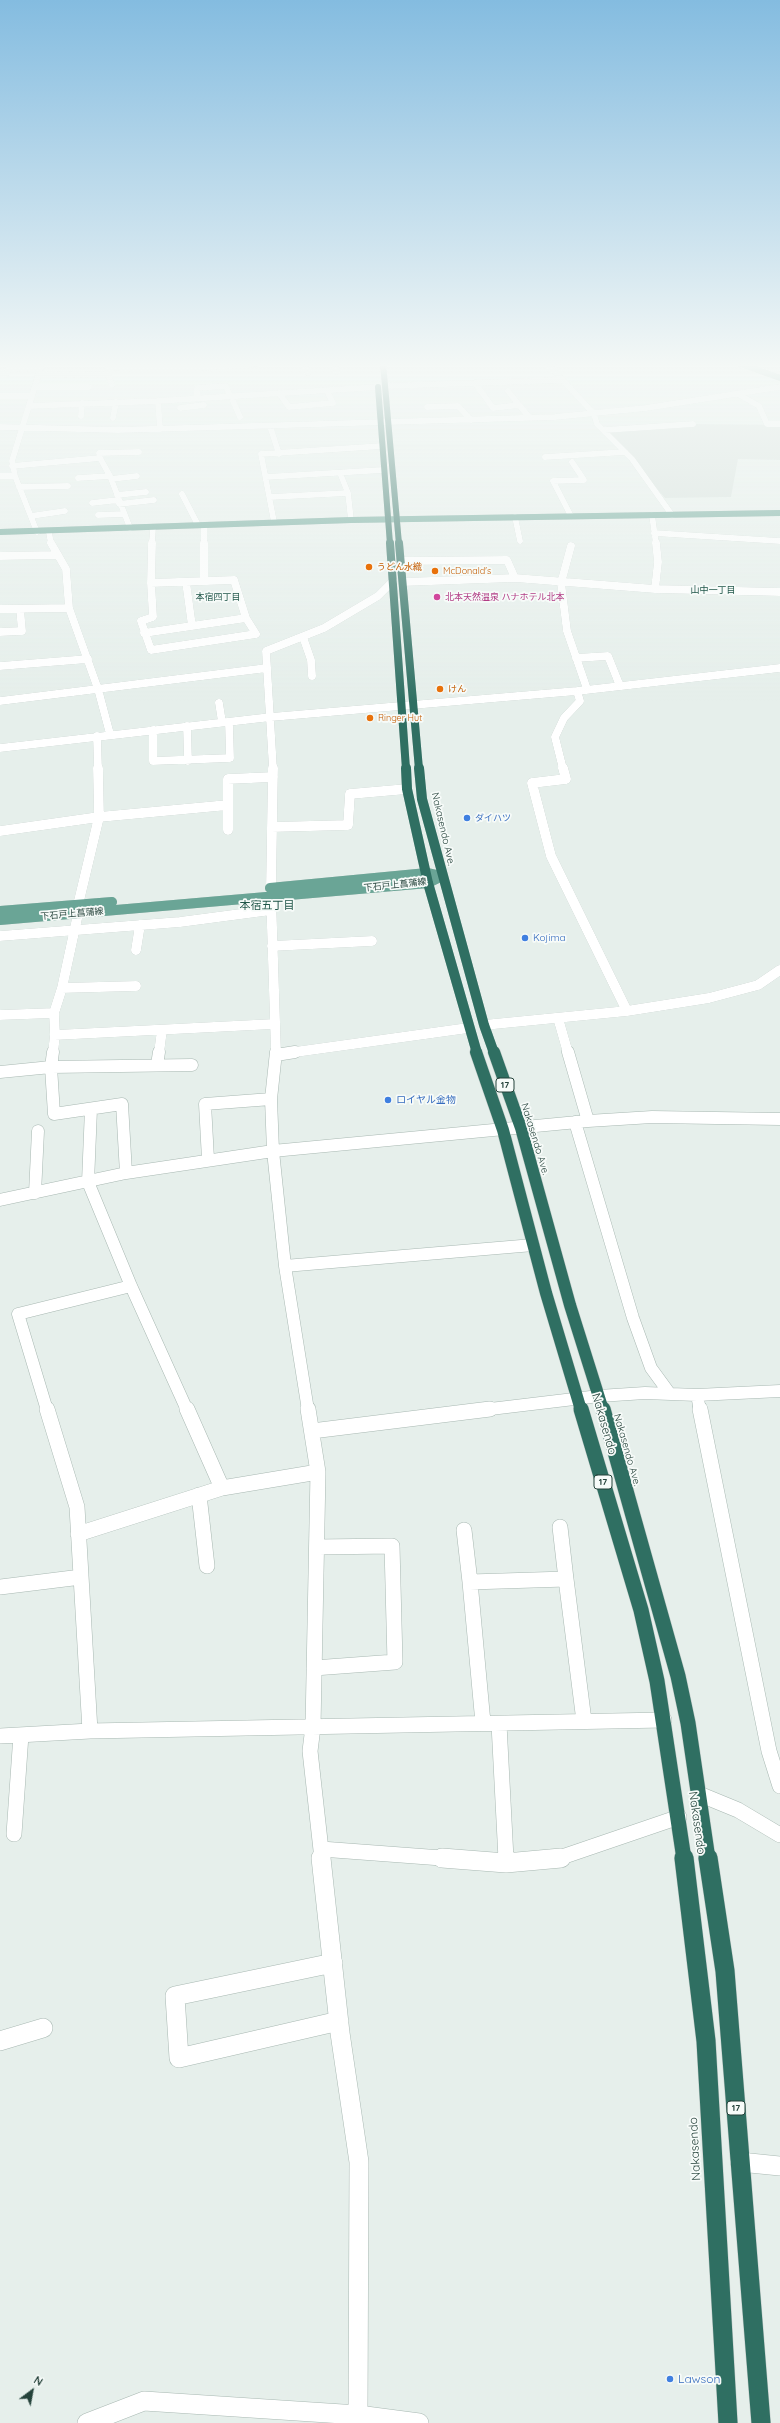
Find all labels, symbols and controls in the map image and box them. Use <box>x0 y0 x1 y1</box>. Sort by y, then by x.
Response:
marker: うどん水織 <box>364 562 374 572</box>
place label: うどん水織 <box>377 562 422 572</box>
marker: McDonald's <box>430 566 440 576</box>
place label: McDonald's <box>443 566 491 576</box>
district label: 山中一丁目 <box>691 585 735 595</box>
district label: 本宿四丁目 <box>196 592 240 602</box>
marker: 北本天然温泉 ハナホテル北本 <box>432 592 442 602</box>
place label: 北本天然温泉 ハナホテル北本 <box>445 592 564 602</box>
marker: けん <box>435 684 445 694</box>
place label: けん <box>448 684 466 694</box>
marker: Ringer Hut <box>365 713 375 723</box>
place label: Ringer Hut <box>378 713 422 723</box>
street label: Nakasendo Ave. <box>429 791 457 867</box>
marker: ダイハツ <box>462 813 472 823</box>
place label: ダイハツ <box>475 813 511 823</box>
street label: 下石戸上菖蒲線 <box>363 876 427 894</box>
district label: 本宿五丁目 <box>240 899 294 913</box>
street label: 下石戸上菖蒲線 <box>40 906 104 922</box>
place label: Kojima <box>533 932 566 944</box>
marker: Kojima <box>520 933 530 943</box>
road number: 17 <box>496 1078 514 1092</box>
place label: ロイヤル金物 <box>396 1094 456 1106</box>
marker: ロイヤル金物 <box>383 1095 393 1105</box>
street label: Nakasendo Ave. <box>518 1102 552 1176</box>
street label: Nakasendo <box>588 1391 620 1457</box>
street label: Nakasendo Ave. <box>611 1413 643 1487</box>
road number: 17 <box>594 1475 612 1489</box>
street label: Nakasendo <box>685 1791 709 1855</box>
road number: 17 <box>727 2101 745 2115</box>
street label: Nakasendo <box>686 2117 704 2181</box>
north arrow <box>12 2371 52 2411</box>
place label: Lawson <box>678 2372 720 2386</box>
text: N <box>31 2373 46 2389</box>
marker: Lawson <box>665 2374 675 2384</box>

